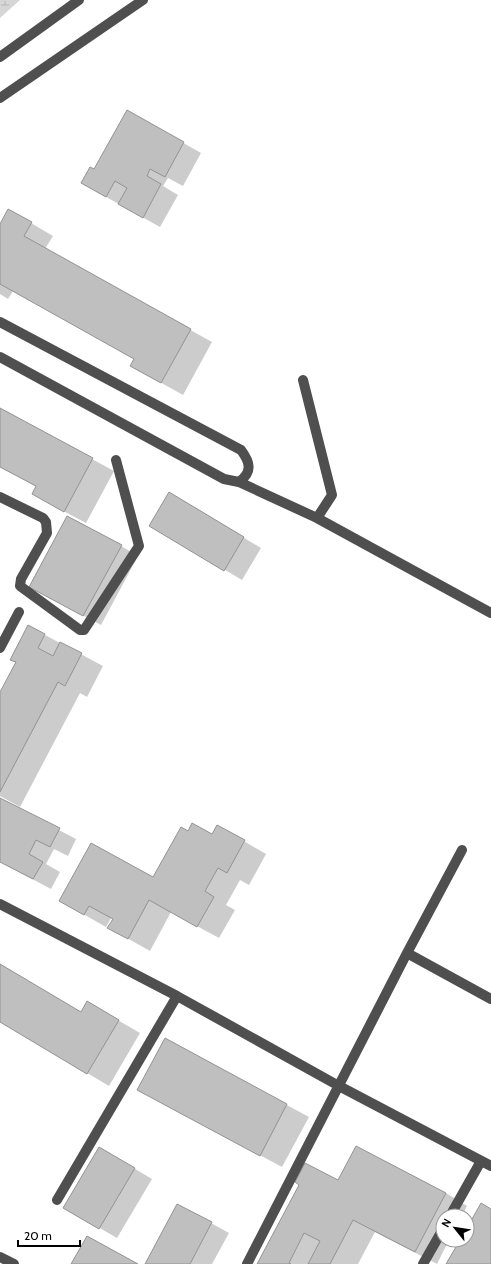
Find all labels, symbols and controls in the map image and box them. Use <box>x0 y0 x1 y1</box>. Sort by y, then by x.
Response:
north arrow <box>435 1208 475 1248</box>
text: N <box>438 1216 454 1230</box>
scale bar <box>18 1222 80 1248</box>
text: 20 m <box>24 1228 52 1243</box>

